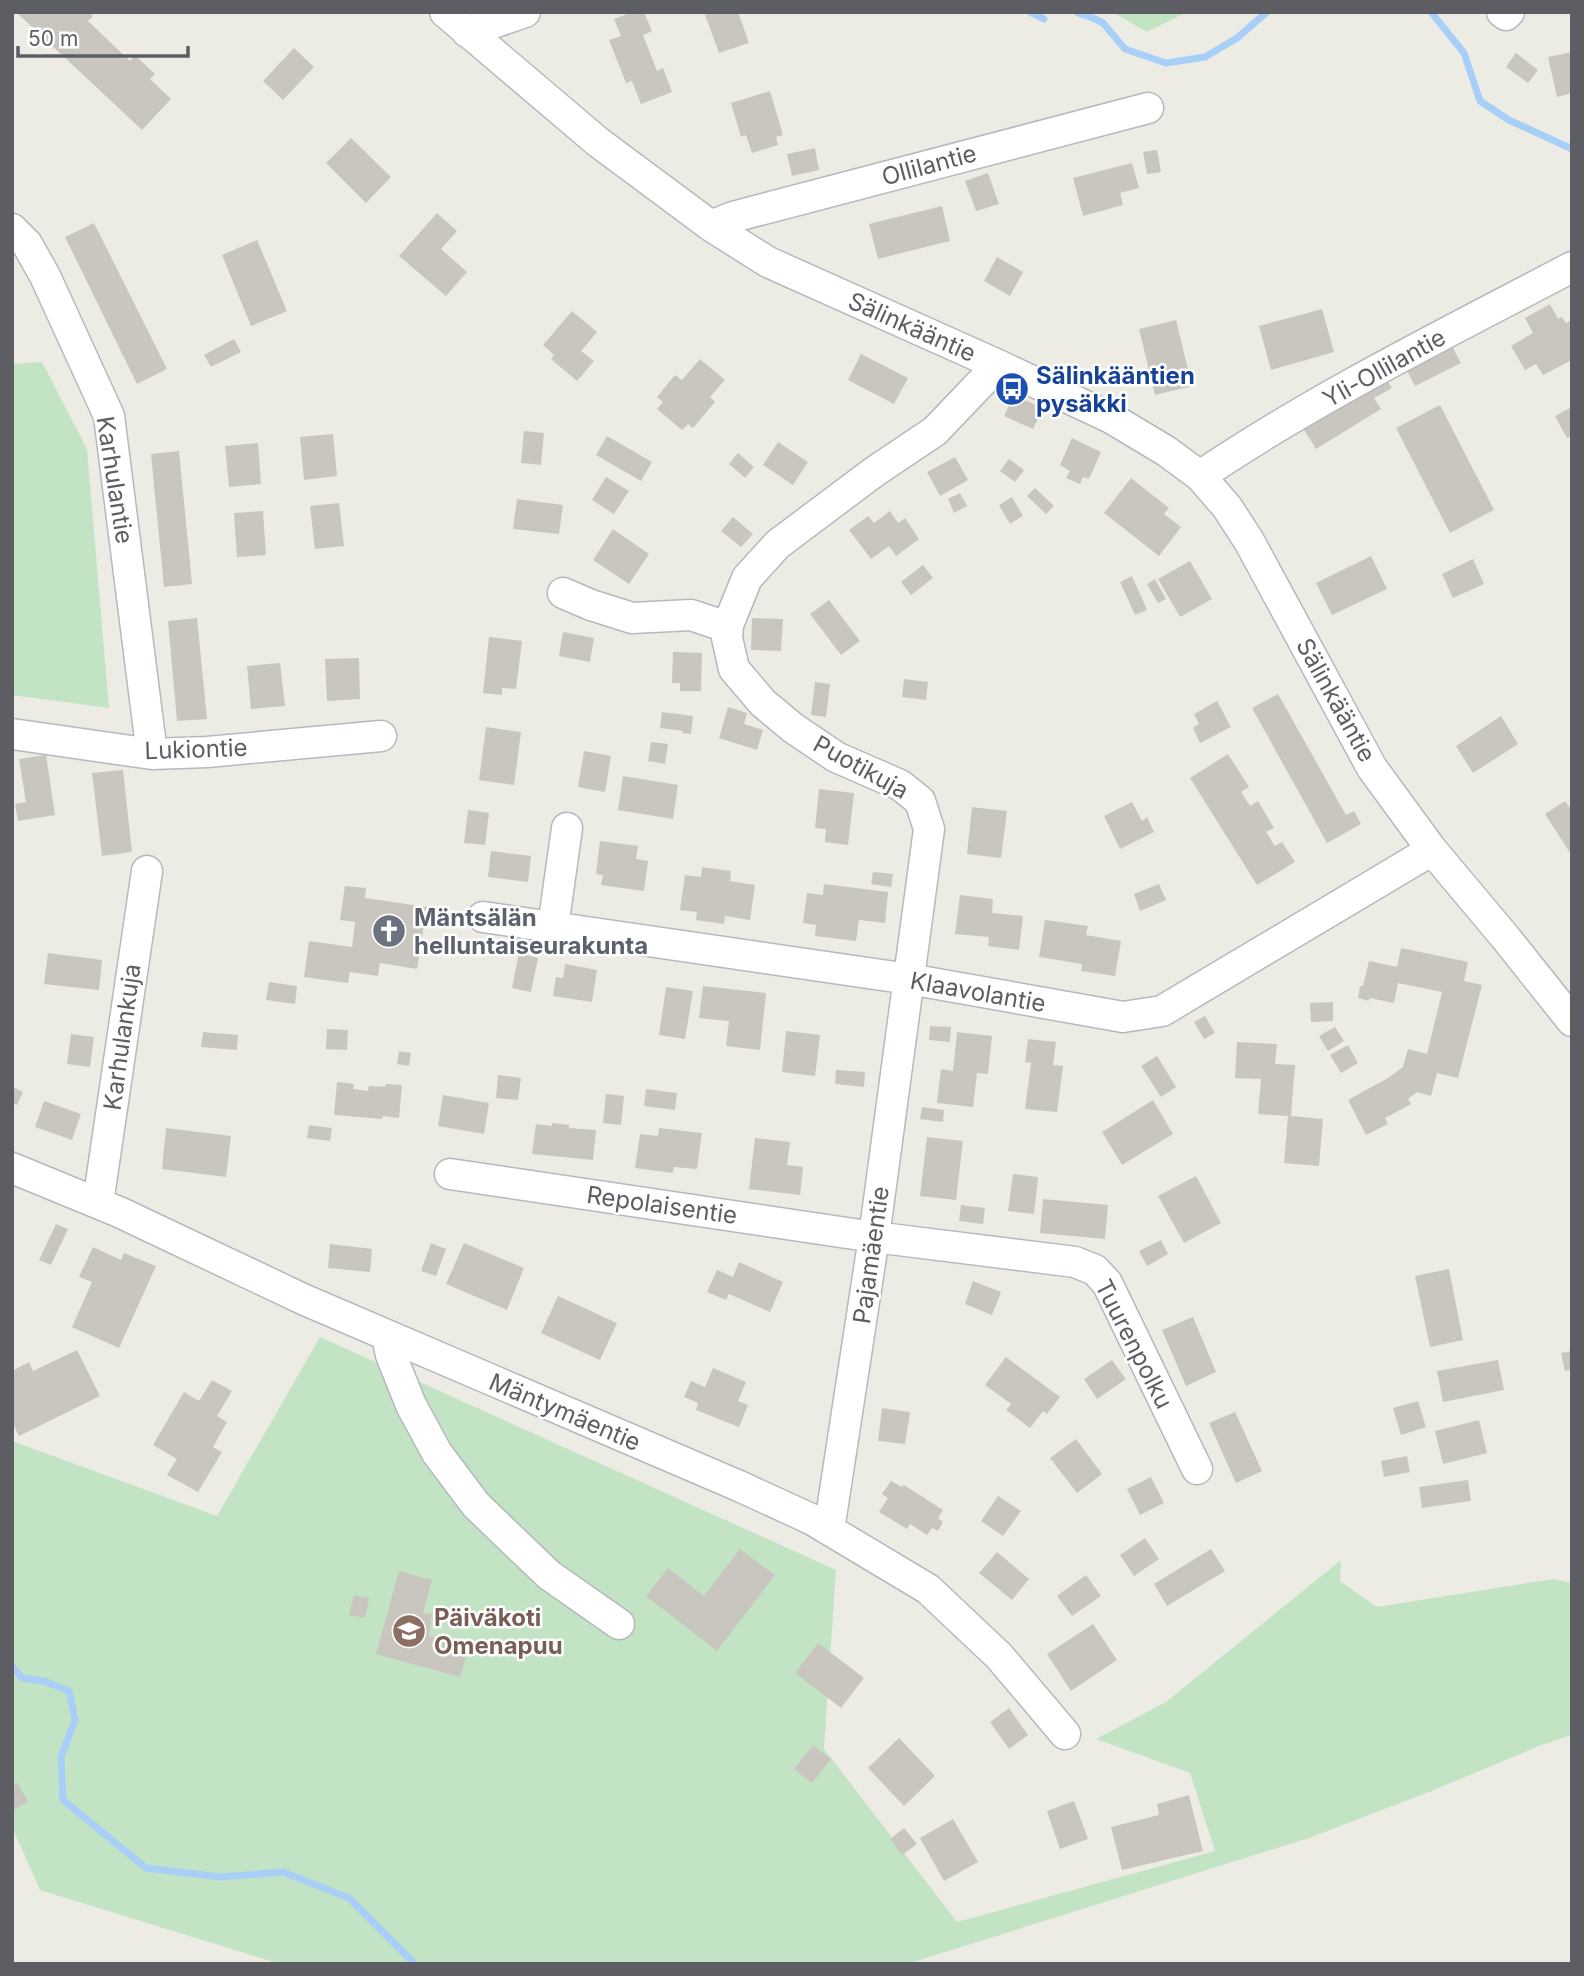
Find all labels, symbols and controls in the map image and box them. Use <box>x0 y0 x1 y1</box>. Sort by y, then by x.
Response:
scale bar <box>18 14 187 58</box>
text: 50 m <box>28 26 78 51</box>
street label: Ollilantie <box>878 138 980 192</box>
street label: Sälinkääntie <box>844 286 980 368</box>
street label: Yli-Ollilantie <box>1318 322 1450 414</box>
place label: Sälinkääntien pysäkki <box>1036 361 1195 418</box>
bus stop icon: Sälinkääntien pysäkki <box>993 370 1031 408</box>
street label: Karhulantie <box>91 414 139 546</box>
street label: Sälinkääntie <box>1290 633 1382 767</box>
street label: Puotikuja <box>808 729 914 805</box>
street label: Lukiontie <box>144 733 248 765</box>
place label: Mäntsälän helluntaiseurakunta <box>414 903 648 960</box>
church icon: Mäntsälän helluntaiseurakunta <box>370 912 408 950</box>
street label: Karhulankuja <box>97 962 147 1112</box>
street label: Klaavolantie <box>908 966 1048 1018</box>
street label: Repolaisentie <box>585 1180 739 1230</box>
street label: Pajamäentie <box>847 1184 895 1326</box>
street label: Tuurenpolku <box>1089 1275 1179 1413</box>
street label: Mäntymäentie <box>485 1367 645 1457</box>
place label: Päiväkoti Omenapuu <box>434 1603 563 1660</box>
school or university icon: Päiväkoti Omenapuu <box>390 1612 428 1650</box>

